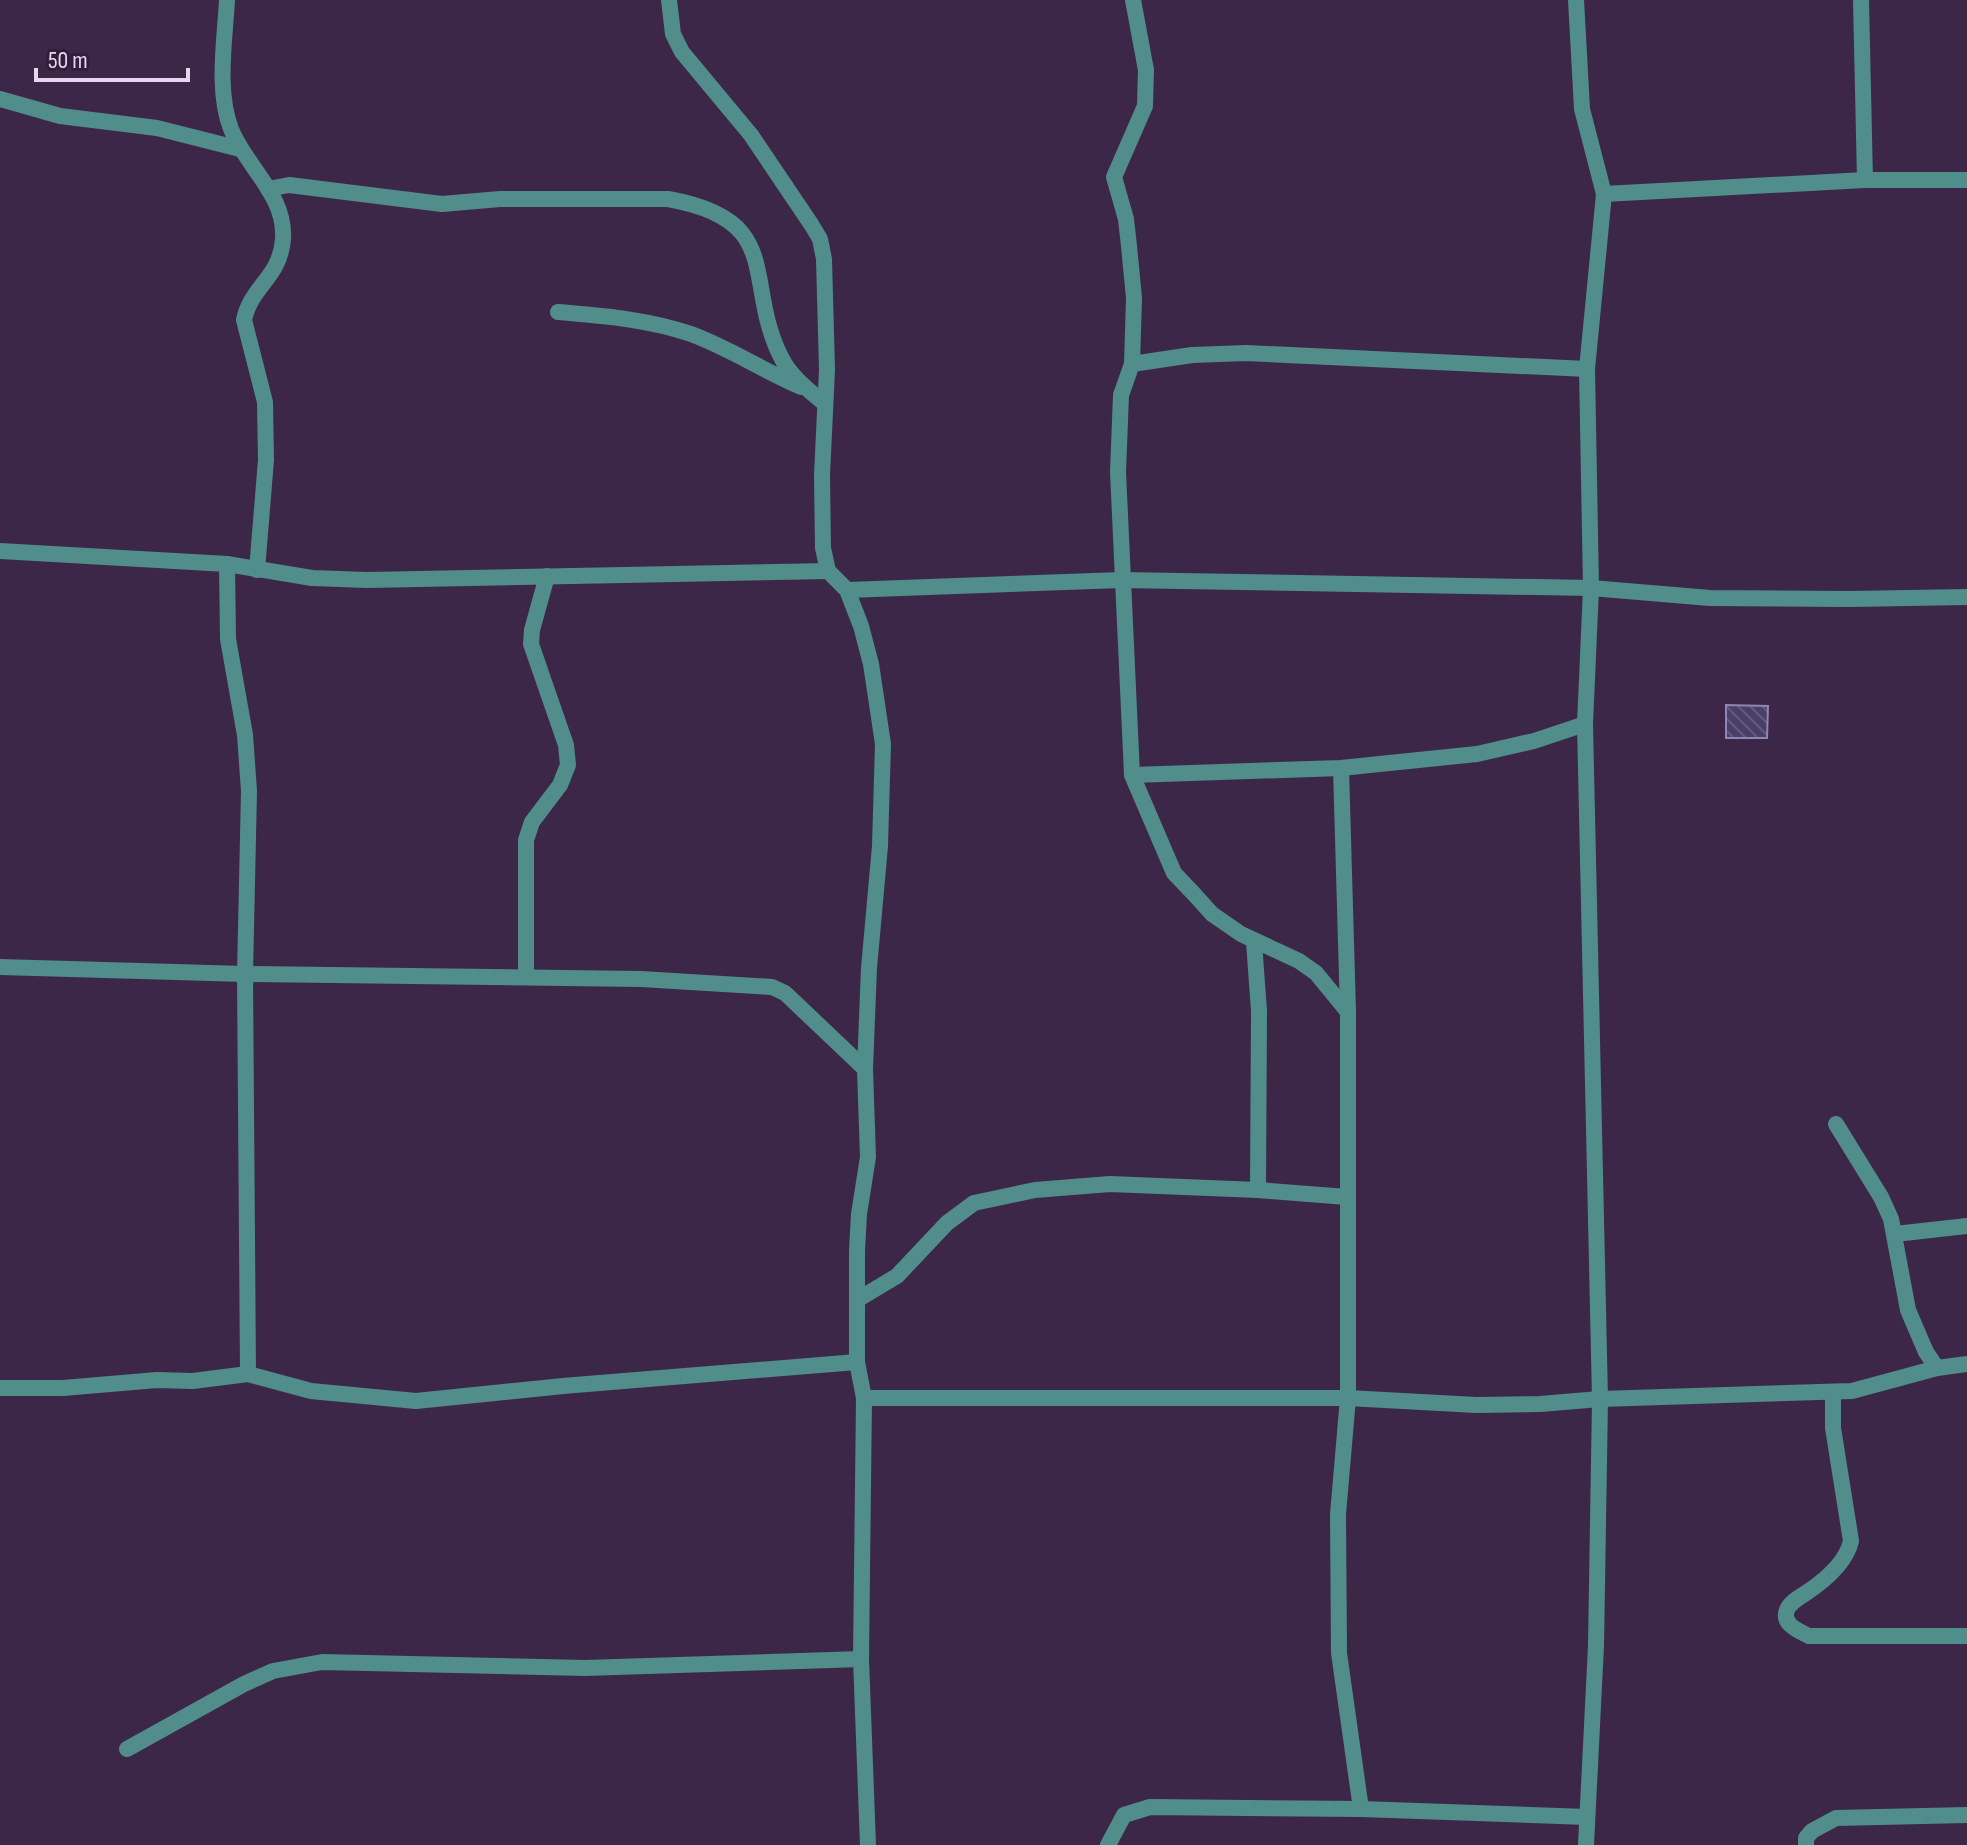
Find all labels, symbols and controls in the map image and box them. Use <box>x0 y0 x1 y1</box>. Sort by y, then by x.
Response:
scale bar <box>36 32 188 82</box>
text: 50 m <box>48 46 88 75</box>

